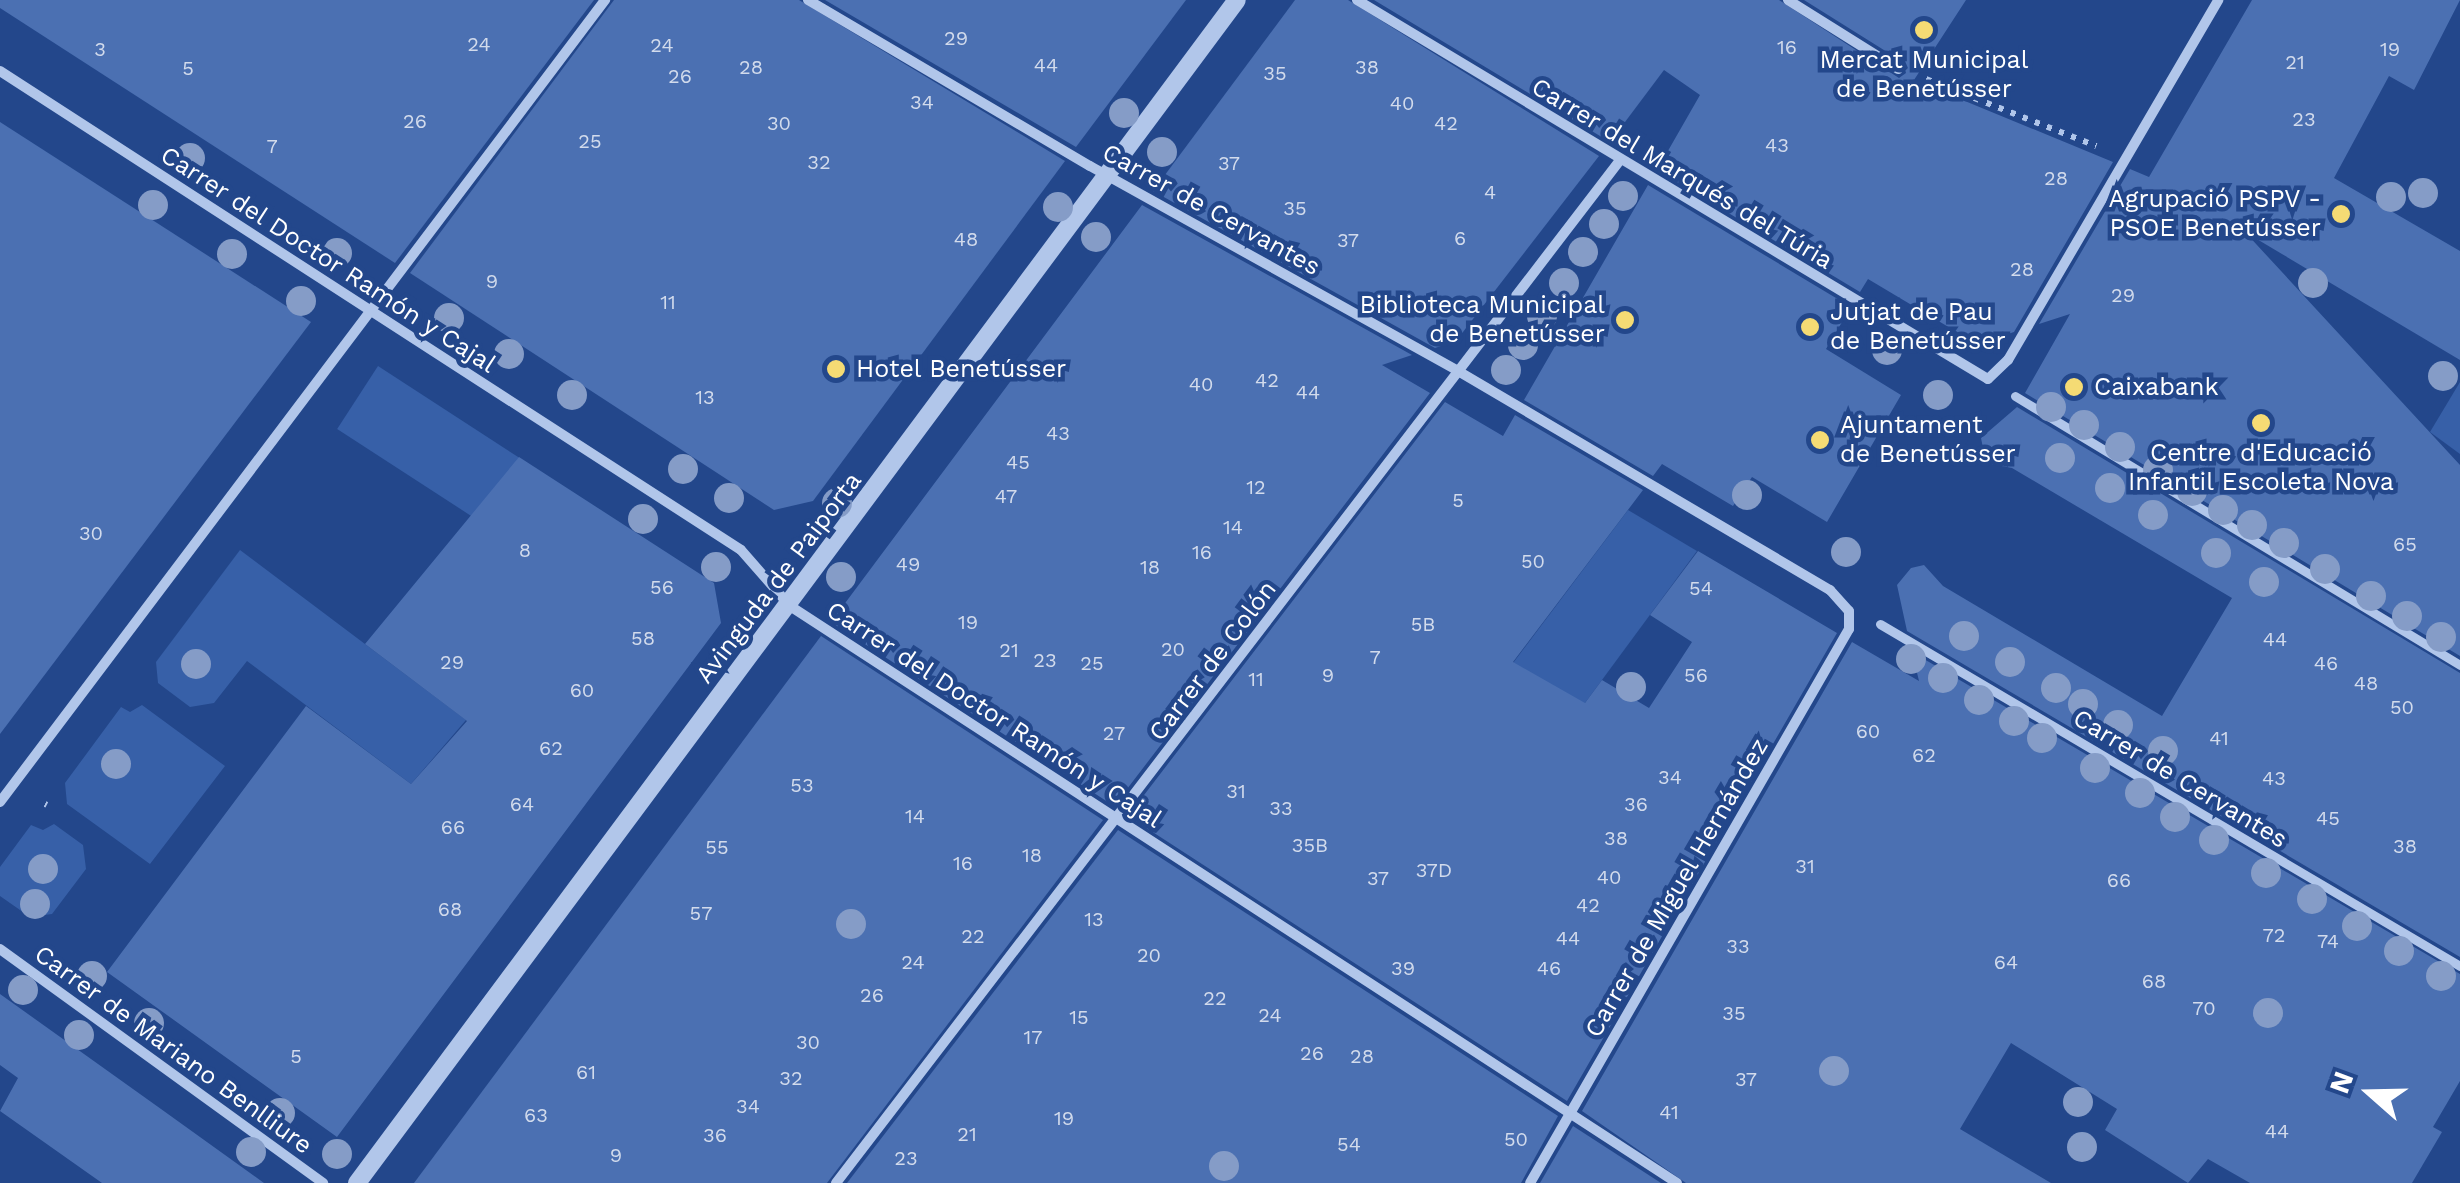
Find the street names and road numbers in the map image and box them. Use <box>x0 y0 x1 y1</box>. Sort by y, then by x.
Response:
street label: Carrer del Marqués del Túria <box>1525 71 1839 277</box>
street label: Carrer de Cervantes <box>1097 137 1325 283</box>
street label: Carrer del Doctor Ramón y Cajal <box>153 139 503 381</box>
street label: Avinguda de Paiporta <box>690 466 868 690</box>
street label: Carrer de Colón <box>1143 575 1283 747</box>
street label: Carrer del Doctor Ramón y Cajal <box>819 594 1169 836</box>
street label: Carrer de Cervantes <box>2067 703 2293 855</box>
street label: Carrer de Miguel Hernández <box>1579 733 1775 1043</box>
street label: Carrer de Mariano Benlliure <box>28 939 318 1161</box>

